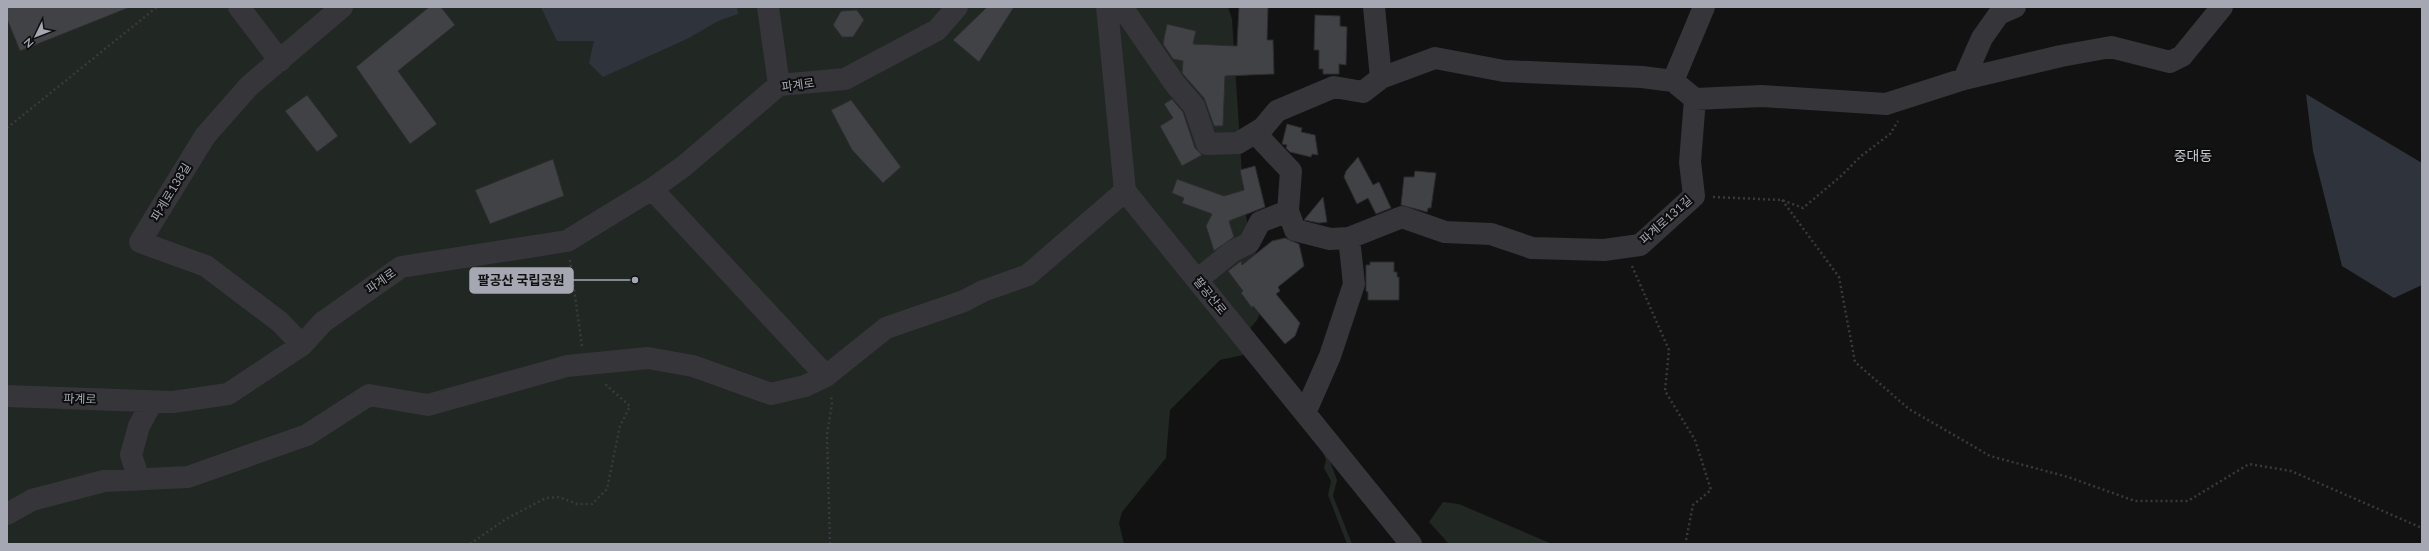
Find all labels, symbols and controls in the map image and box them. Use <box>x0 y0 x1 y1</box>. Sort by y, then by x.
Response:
north arrow <box>16 16 56 56</box>
text: N <box>21 36 36 51</box>
street label: 파계로 <box>780 75 815 94</box>
district label: 중대동 <box>2174 147 2212 164</box>
street label: 파계로138길 <box>147 160 194 223</box>
street label: 파계로131길 <box>1636 192 1695 247</box>
street label: 파계로 <box>363 265 399 296</box>
callout: 팔공산 국립공원 <box>470 268 573 293</box>
text: 팔공산 국립공원 <box>478 272 564 288</box>
street label: 팔공산로 <box>1191 274 1230 318</box>
street label: 파계로 <box>63 390 97 407</box>

